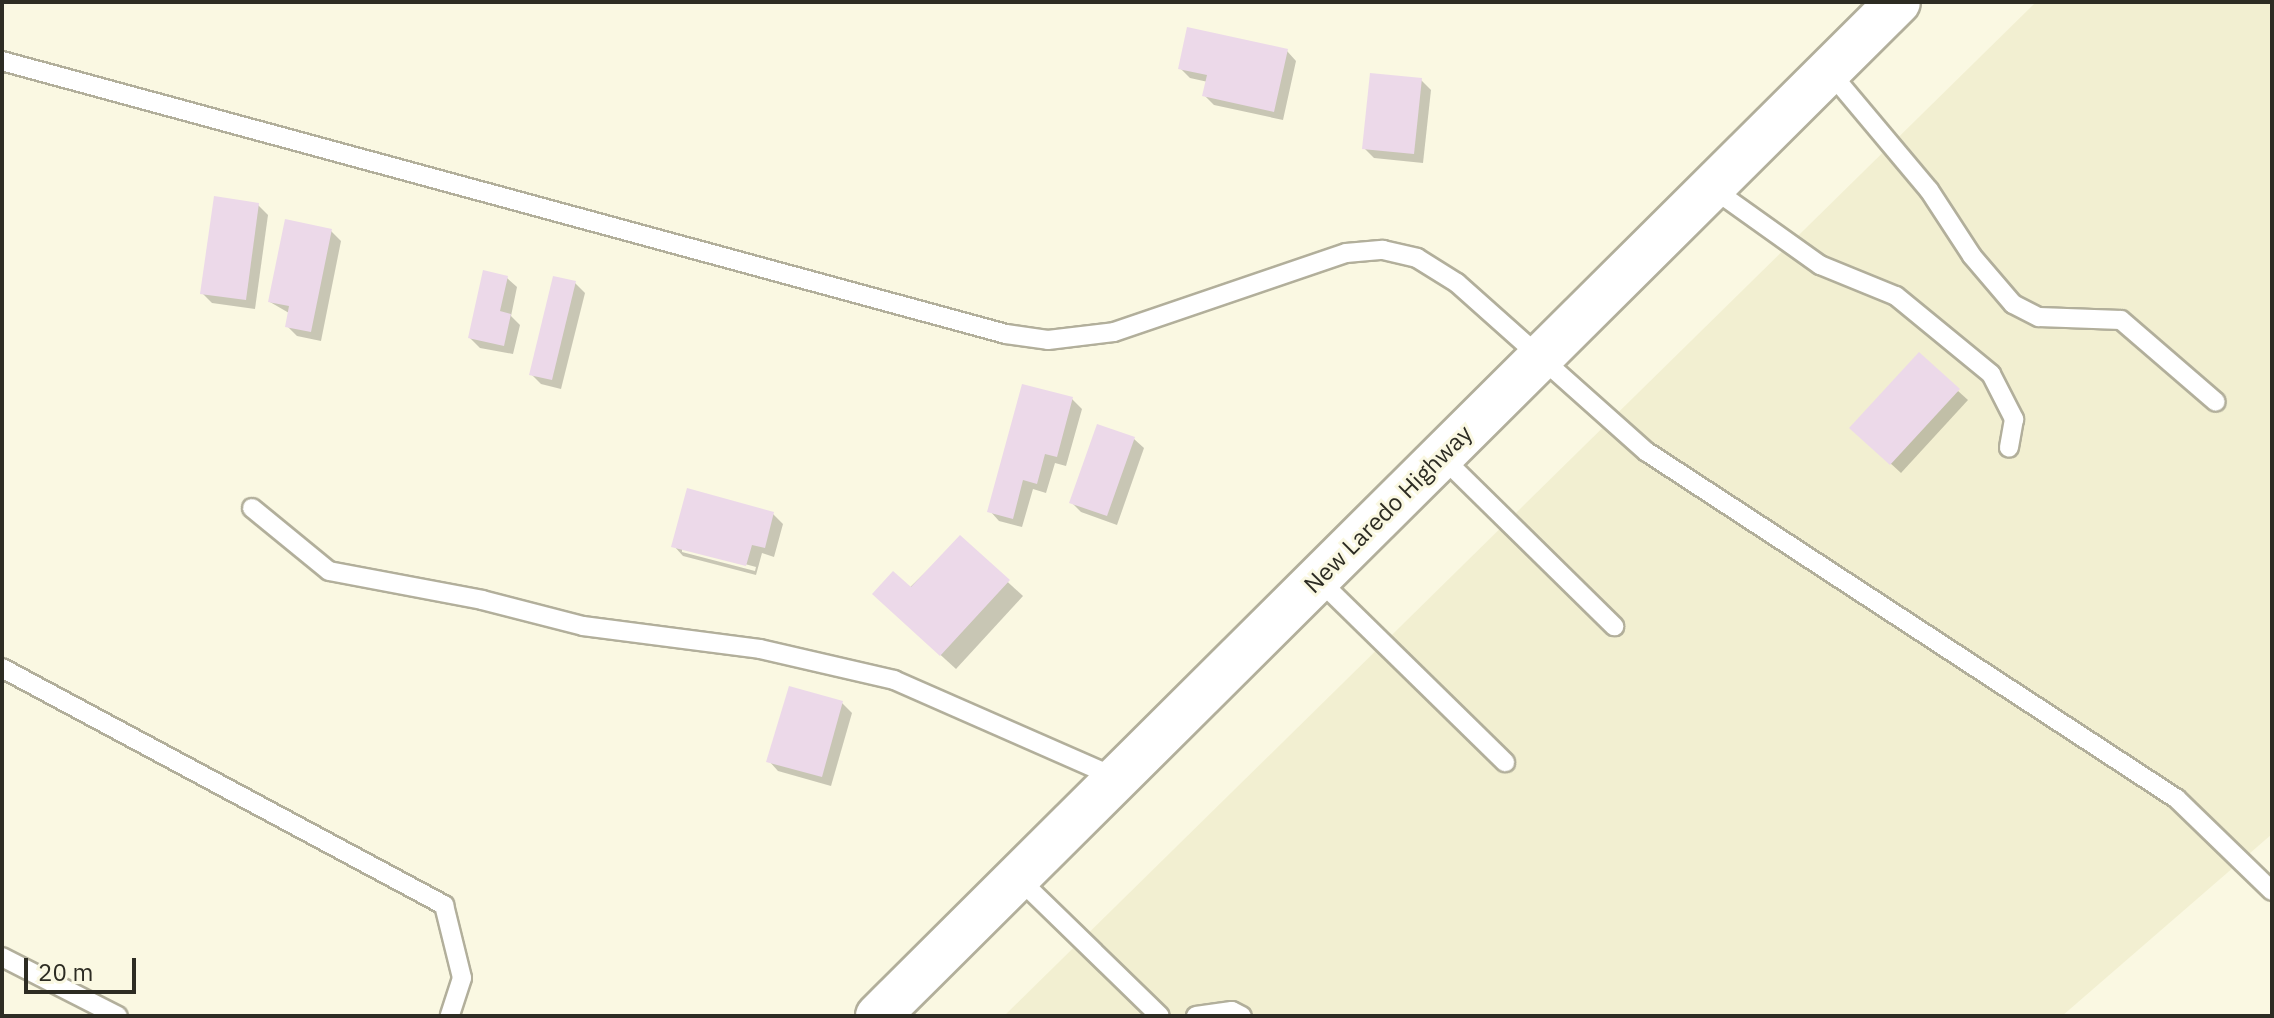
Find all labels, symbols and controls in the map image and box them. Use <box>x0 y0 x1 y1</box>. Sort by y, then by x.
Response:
street label: New Laredo Highway <box>1298 419 1478 599</box>
scale bar <box>28 942 140 992</box>
text: 20 m <box>38 956 93 988</box>

